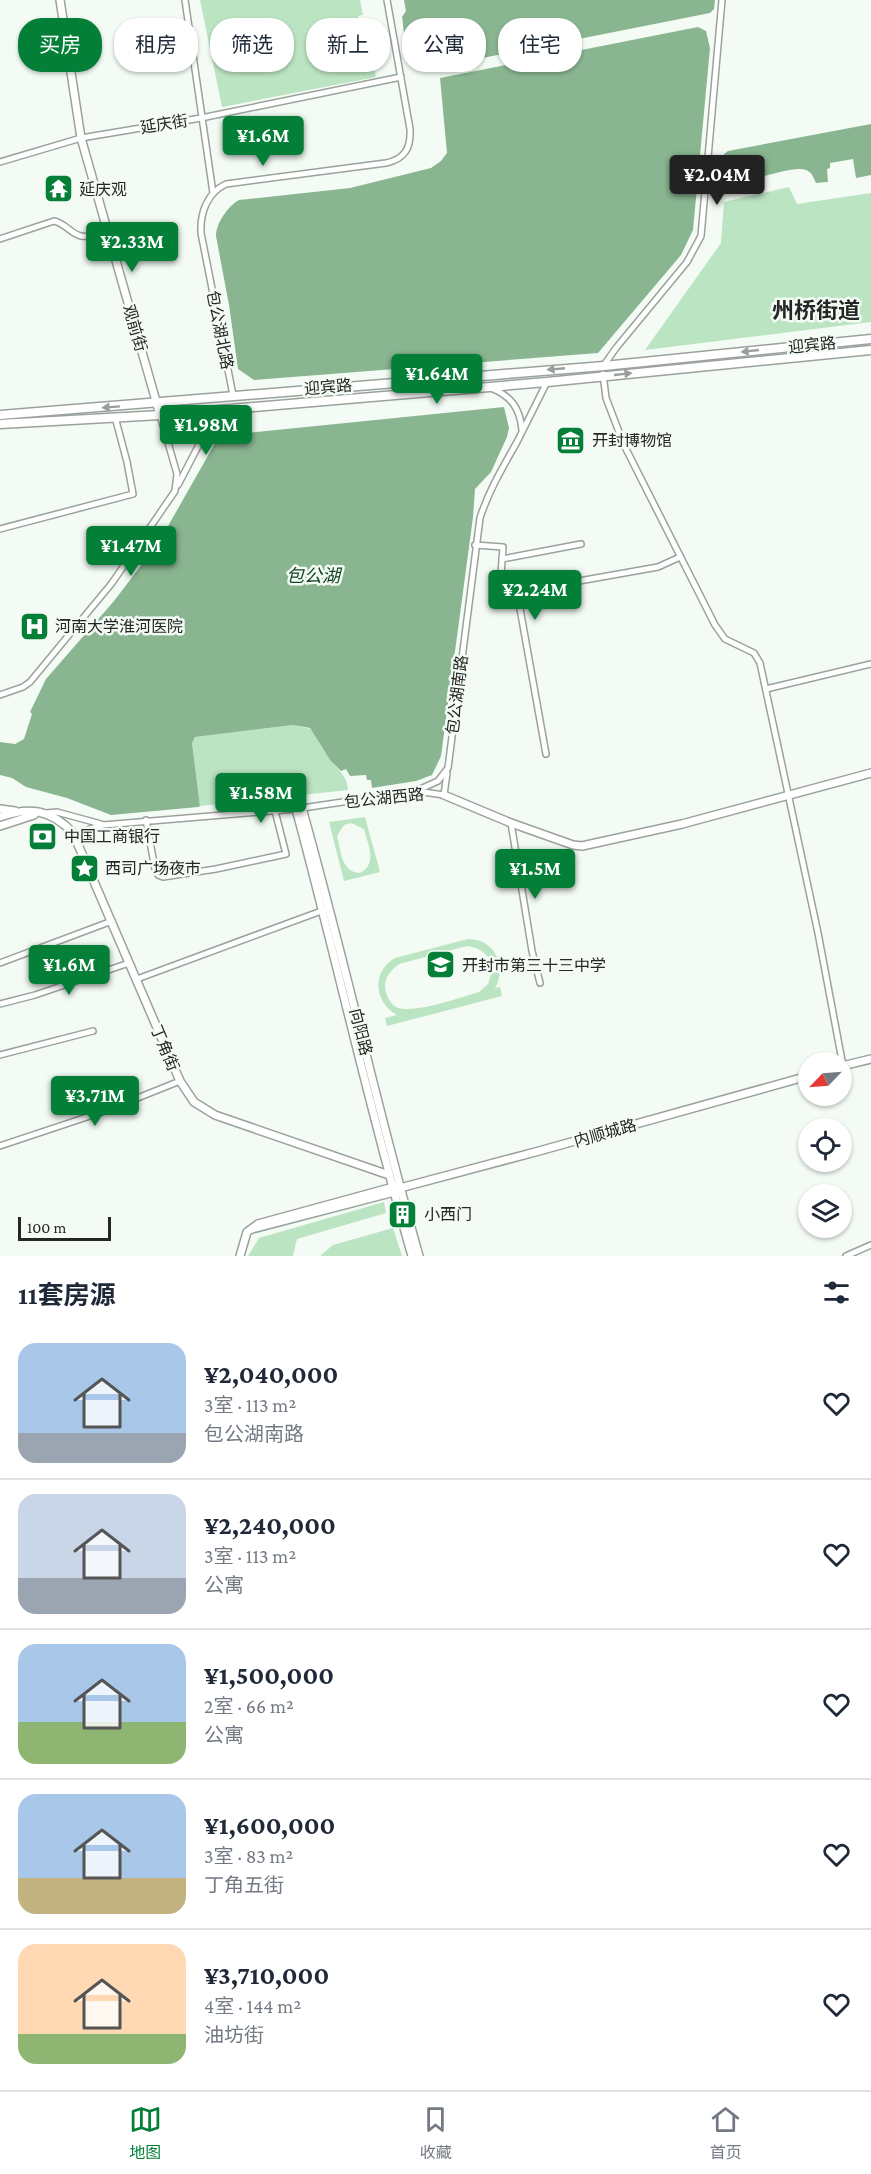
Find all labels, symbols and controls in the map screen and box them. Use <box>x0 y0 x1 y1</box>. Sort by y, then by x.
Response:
chip: 买房 <box>18 18 102 72</box>
chip: 租房 <box>114 18 198 72</box>
chip: 筛选 <box>210 18 294 72</box>
chip: 新上 <box>306 18 390 72</box>
chip: 公寓 <box>402 18 486 72</box>
chip: 住宅 <box>498 18 582 72</box>
street label: 延庆街 <box>139 112 189 136</box>
pin: ¥1.6M <box>221 116 305 167</box>
text: ¥1.6M <box>237 124 289 146</box>
pin: ¥2.04M <box>668 155 766 206</box>
text: ¥2.04M <box>684 163 750 185</box>
temple icon: 延庆观 <box>42 173 74 205</box>
place label: 延庆观 <box>79 181 127 198</box>
pin: ¥2.33M <box>83 222 181 273</box>
text: ¥2.33M <box>100 230 164 252</box>
street label: 包公湖北路 <box>204 289 236 371</box>
district label: 州桥街道 <box>772 298 860 323</box>
street label: 观前街 <box>120 303 150 353</box>
street label: 迎宾路 <box>787 334 837 356</box>
one-way arrow <box>741 346 760 356</box>
pin: ¥1.64M <box>388 354 486 405</box>
text: ¥1.64M <box>405 362 469 384</box>
one-way arrow <box>546 364 565 373</box>
one-way arrow <box>614 370 633 379</box>
street label: 迎宾路 <box>303 376 353 398</box>
one-way arrow <box>101 402 120 412</box>
pin: ¥1.98M <box>157 405 255 456</box>
text: ¥1.98M <box>174 413 238 435</box>
museum icon: 开封博物馆 <box>555 424 587 456</box>
place label: 开封博物馆 <box>592 432 672 449</box>
pin: ¥1.47M <box>82 526 180 577</box>
text: ¥1.47M <box>100 534 162 556</box>
water label: 包公湖 <box>286 566 343 586</box>
pin: ¥2.24M <box>486 570 584 621</box>
text: ¥2.24M <box>502 578 568 600</box>
hospital icon: 河南大学淮河医院 <box>18 610 50 642</box>
place label: 河南大学淮河医院 <box>55 618 183 635</box>
street label: 包公湖南路 <box>444 654 470 736</box>
pin: ¥1.58M <box>212 773 310 824</box>
text: ¥1.58M <box>229 781 293 803</box>
street label: 包公湖西路 <box>343 785 425 811</box>
bank icon: 中国工商银行 <box>27 820 59 852</box>
place label: 中国工商银行 <box>64 828 160 845</box>
pin: ¥1.5M <box>493 849 577 900</box>
place icon: 西司广场夜市 <box>68 852 100 884</box>
text: ¥1.5M <box>509 857 561 879</box>
place label: 西司广场夜市 <box>105 860 201 877</box>
pin: ¥1.6M <box>27 945 111 996</box>
school or university icon: 开封市第三十三中学 <box>425 949 457 981</box>
text: ¥1.6M <box>43 953 95 975</box>
place label: 开封市第三十三中学 <box>462 957 606 974</box>
street label: 向阳路 <box>347 1007 375 1057</box>
street label: 丁角街 <box>148 1022 183 1073</box>
north arrow <box>798 1052 852 1106</box>
map controls <box>798 1052 852 1238</box>
pin: ¥3.71M <box>46 1076 144 1127</box>
text: ¥3.71M <box>65 1084 125 1106</box>
street label: 内顺城路 <box>572 1116 638 1150</box>
button: locate <box>798 1118 852 1172</box>
button: layers <box>798 1184 852 1238</box>
building icon: 小西门 <box>387 1198 419 1230</box>
place label: 小西门 <box>424 1206 472 1223</box>
scale bar <box>18 1214 111 1242</box>
text: 100 m <box>27 1219 66 1236</box>
icon: filters <box>820 1276 853 1309</box>
text: 11套房源 <box>18 1281 115 1310</box>
text: ¥2,040,000 <box>204 1360 338 1389</box>
icon: home <box>66 1367 138 1439</box>
icon: heart <box>820 1387 853 1420</box>
text: 3室 · 113 m² <box>204 1394 296 1416</box>
text: 包公湖南路 <box>204 1423 304 1445</box>
text: ¥2,240,000 <box>204 1511 336 1540</box>
icon: home <box>66 1518 138 1590</box>
icon: heart <box>820 1538 853 1571</box>
text: 3室 · 113 m² <box>204 1545 296 1567</box>
text: 公寓 <box>204 1574 244 1596</box>
text: ¥1,500,000 <box>204 1661 334 1690</box>
icon: home <box>66 1668 138 1740</box>
icon: heart <box>820 1688 853 1721</box>
text: 2室 · 66 m² <box>204 1695 294 1717</box>
text: 公寓 <box>204 1724 244 1746</box>
text: ¥1,600,000 <box>204 1811 335 1840</box>
icon: home <box>66 1818 138 1890</box>
icon: heart <box>820 1838 853 1871</box>
text: 3室 · 83 m² <box>204 1845 293 1867</box>
text: 丁角五街 <box>204 1874 284 1896</box>
text: ¥3,710,000 <box>204 1961 329 1990</box>
icon: home <box>66 1968 138 2040</box>
icon: heart <box>820 1988 853 2021</box>
text: 4室 · 144 m² <box>204 1995 301 2017</box>
text: 油坊街 <box>204 2024 264 2046</box>
tab: 地图 <box>129 2103 162 2163</box>
tab: 收藏 <box>419 2103 452 2163</box>
tab: 首页 <box>709 2103 742 2163</box>

